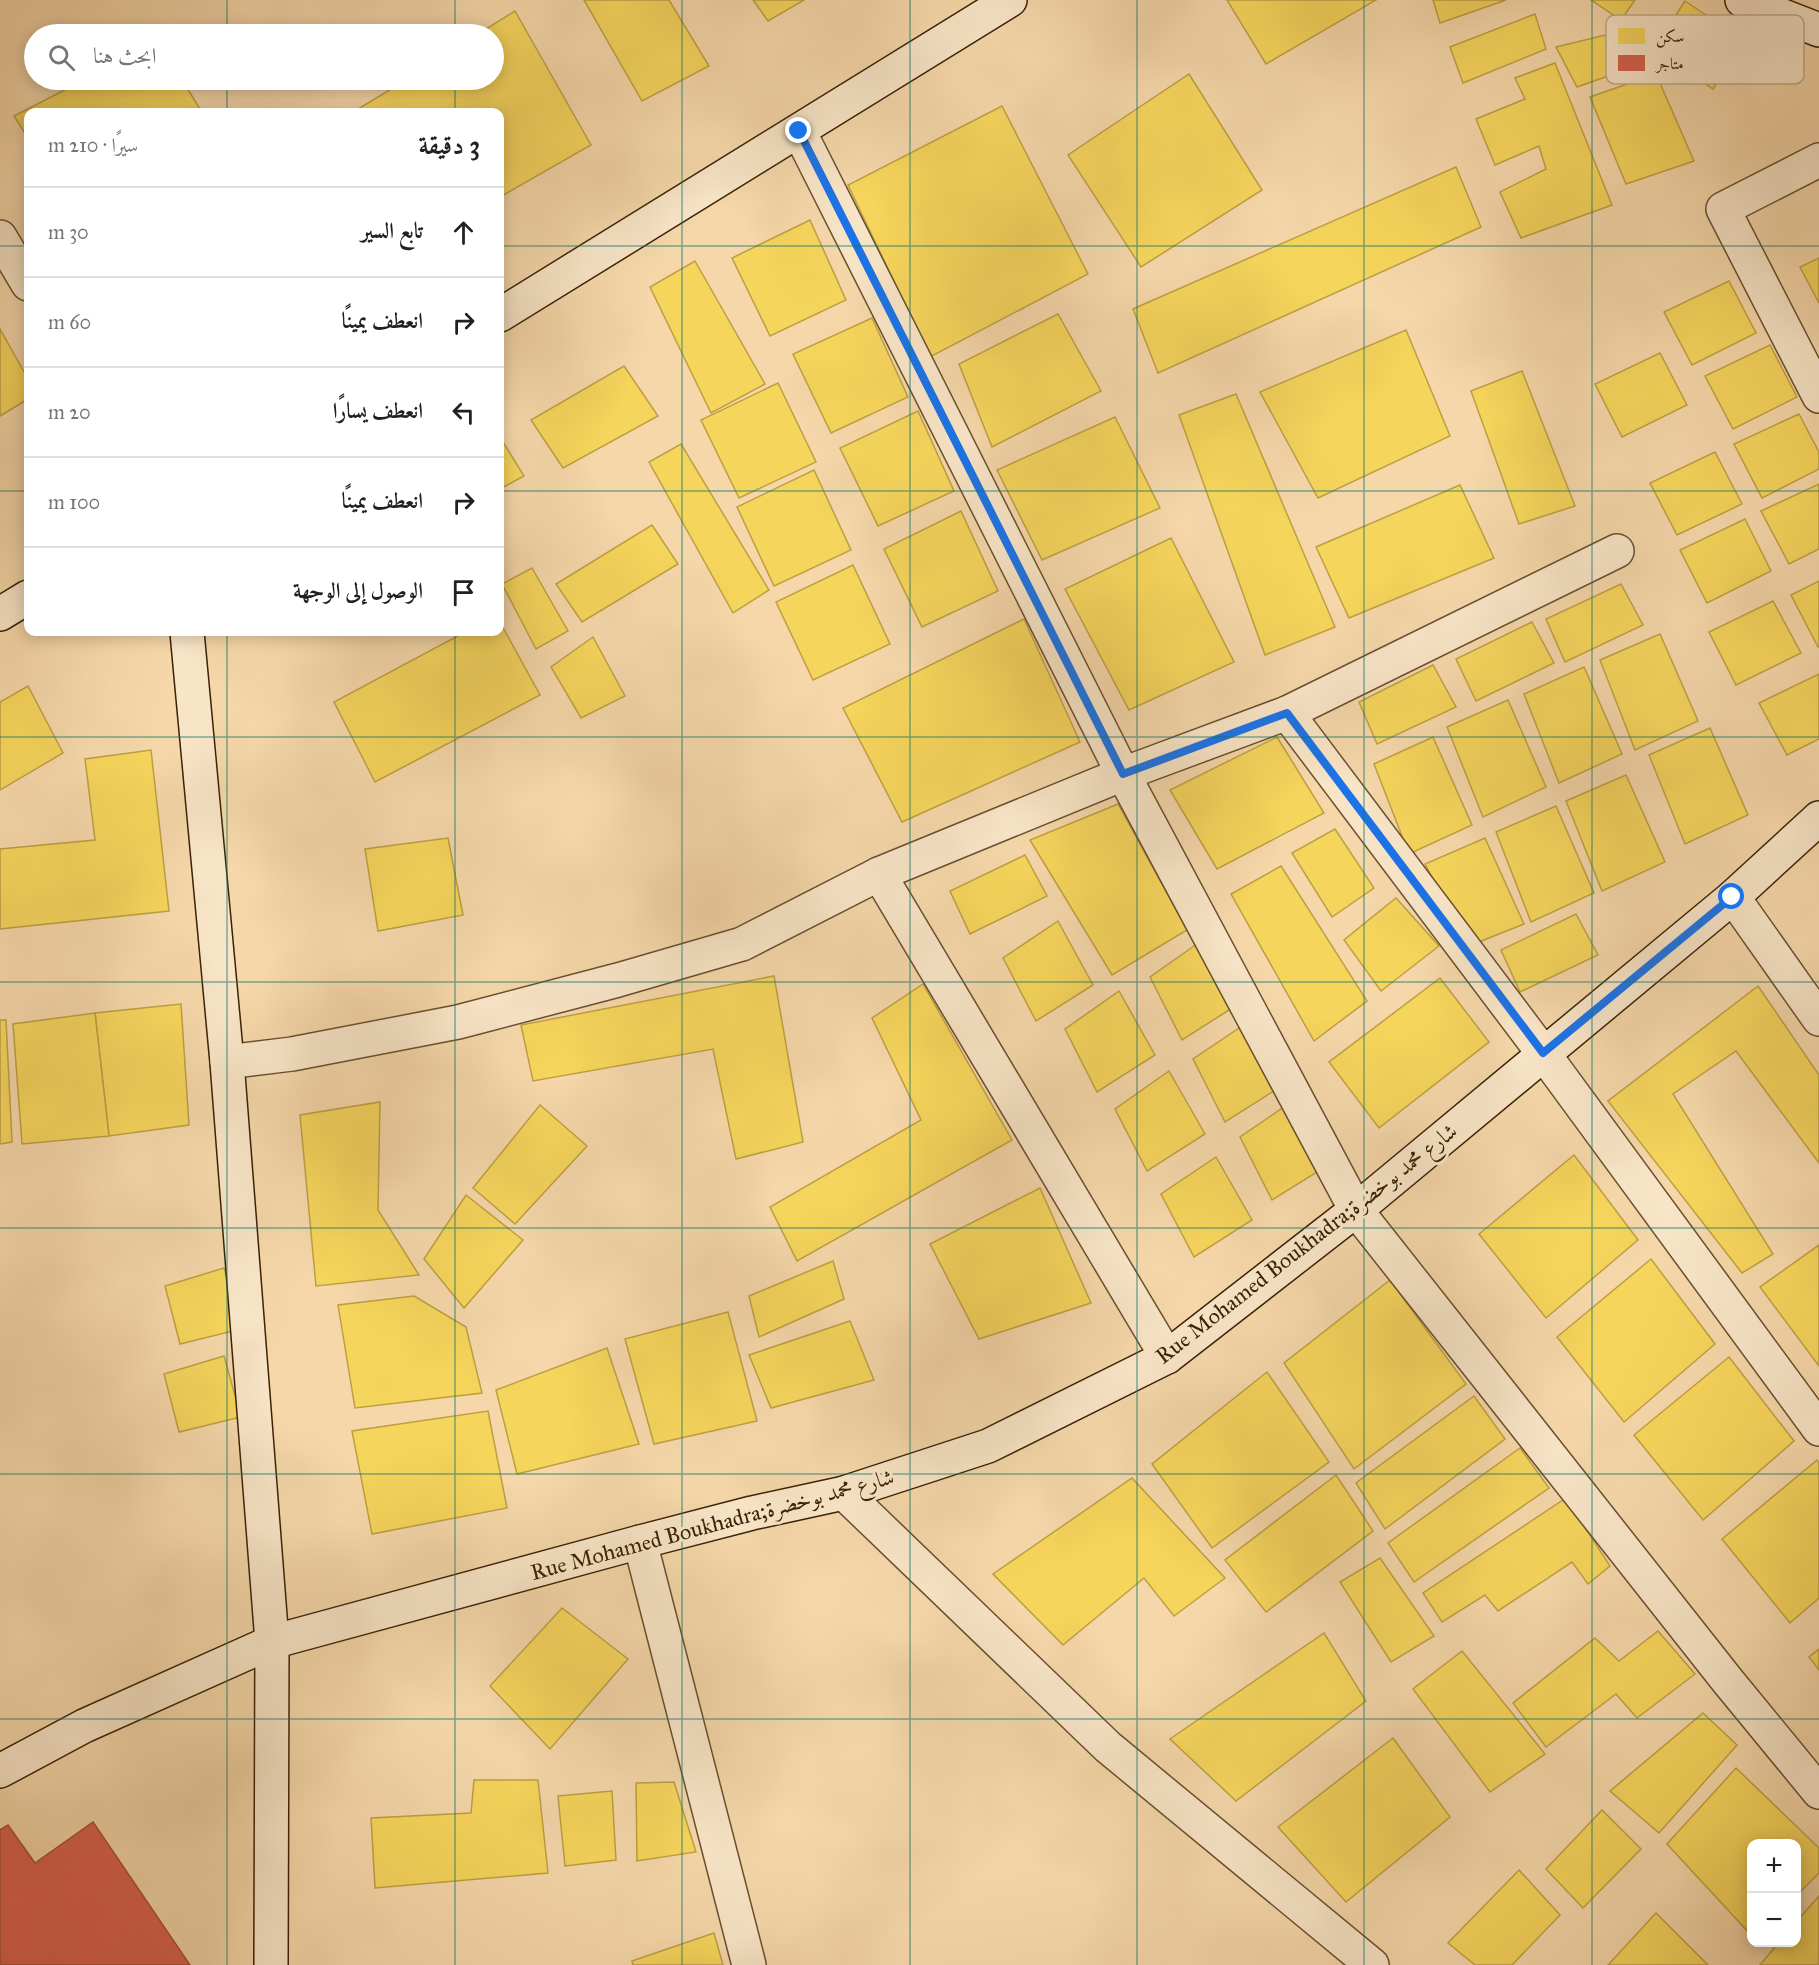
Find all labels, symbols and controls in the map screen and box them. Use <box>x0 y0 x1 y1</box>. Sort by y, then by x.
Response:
legend <box>1606 15 1804 84</box>
search box <box>24 24 504 90</box>
text: سكن <box>1656 27 1684 48</box>
icon: search <box>45 41 78 74</box>
text: ابحث هنا <box>93 42 156 69</box>
text: متاجر <box>1654 54 1684 74</box>
route end <box>785 117 811 143</box>
text: 3 دقيقة <box>419 129 480 161</box>
text: سيرًا · 210 m <box>48 133 138 157</box>
icon: ahead <box>447 216 480 249</box>
text: تابع السير <box>361 217 423 244</box>
text: 30 m <box>48 220 89 244</box>
icon: right <box>447 306 480 339</box>
text: انعطف يمينًا <box>342 307 423 334</box>
text: 60 m <box>48 310 91 334</box>
icon: left <box>447 396 480 429</box>
text: انعطف يسارًا <box>333 397 423 424</box>
text: 20 m <box>48 400 91 424</box>
icon: right <box>447 486 480 519</box>
text: انعطف يمينًا <box>342 487 423 514</box>
text: 100 m <box>48 490 100 514</box>
icon: arrive <box>447 576 480 609</box>
text: الوصول إلى الوجهة <box>293 577 423 604</box>
route start <box>1718 883 1744 909</box>
street label: Rue Mohamed Boukhadra;شارع محمد بوخضرة <box>1150 1117 1466 1373</box>
street label: Rue Mohamed Boukhadra;شارع محمد بوخضرة <box>527 1463 898 1591</box>
map controls <box>1747 1839 1801 1947</box>
button: + <box>1747 1839 1801 1893</box>
button: − <box>1747 1893 1801 1947</box>

